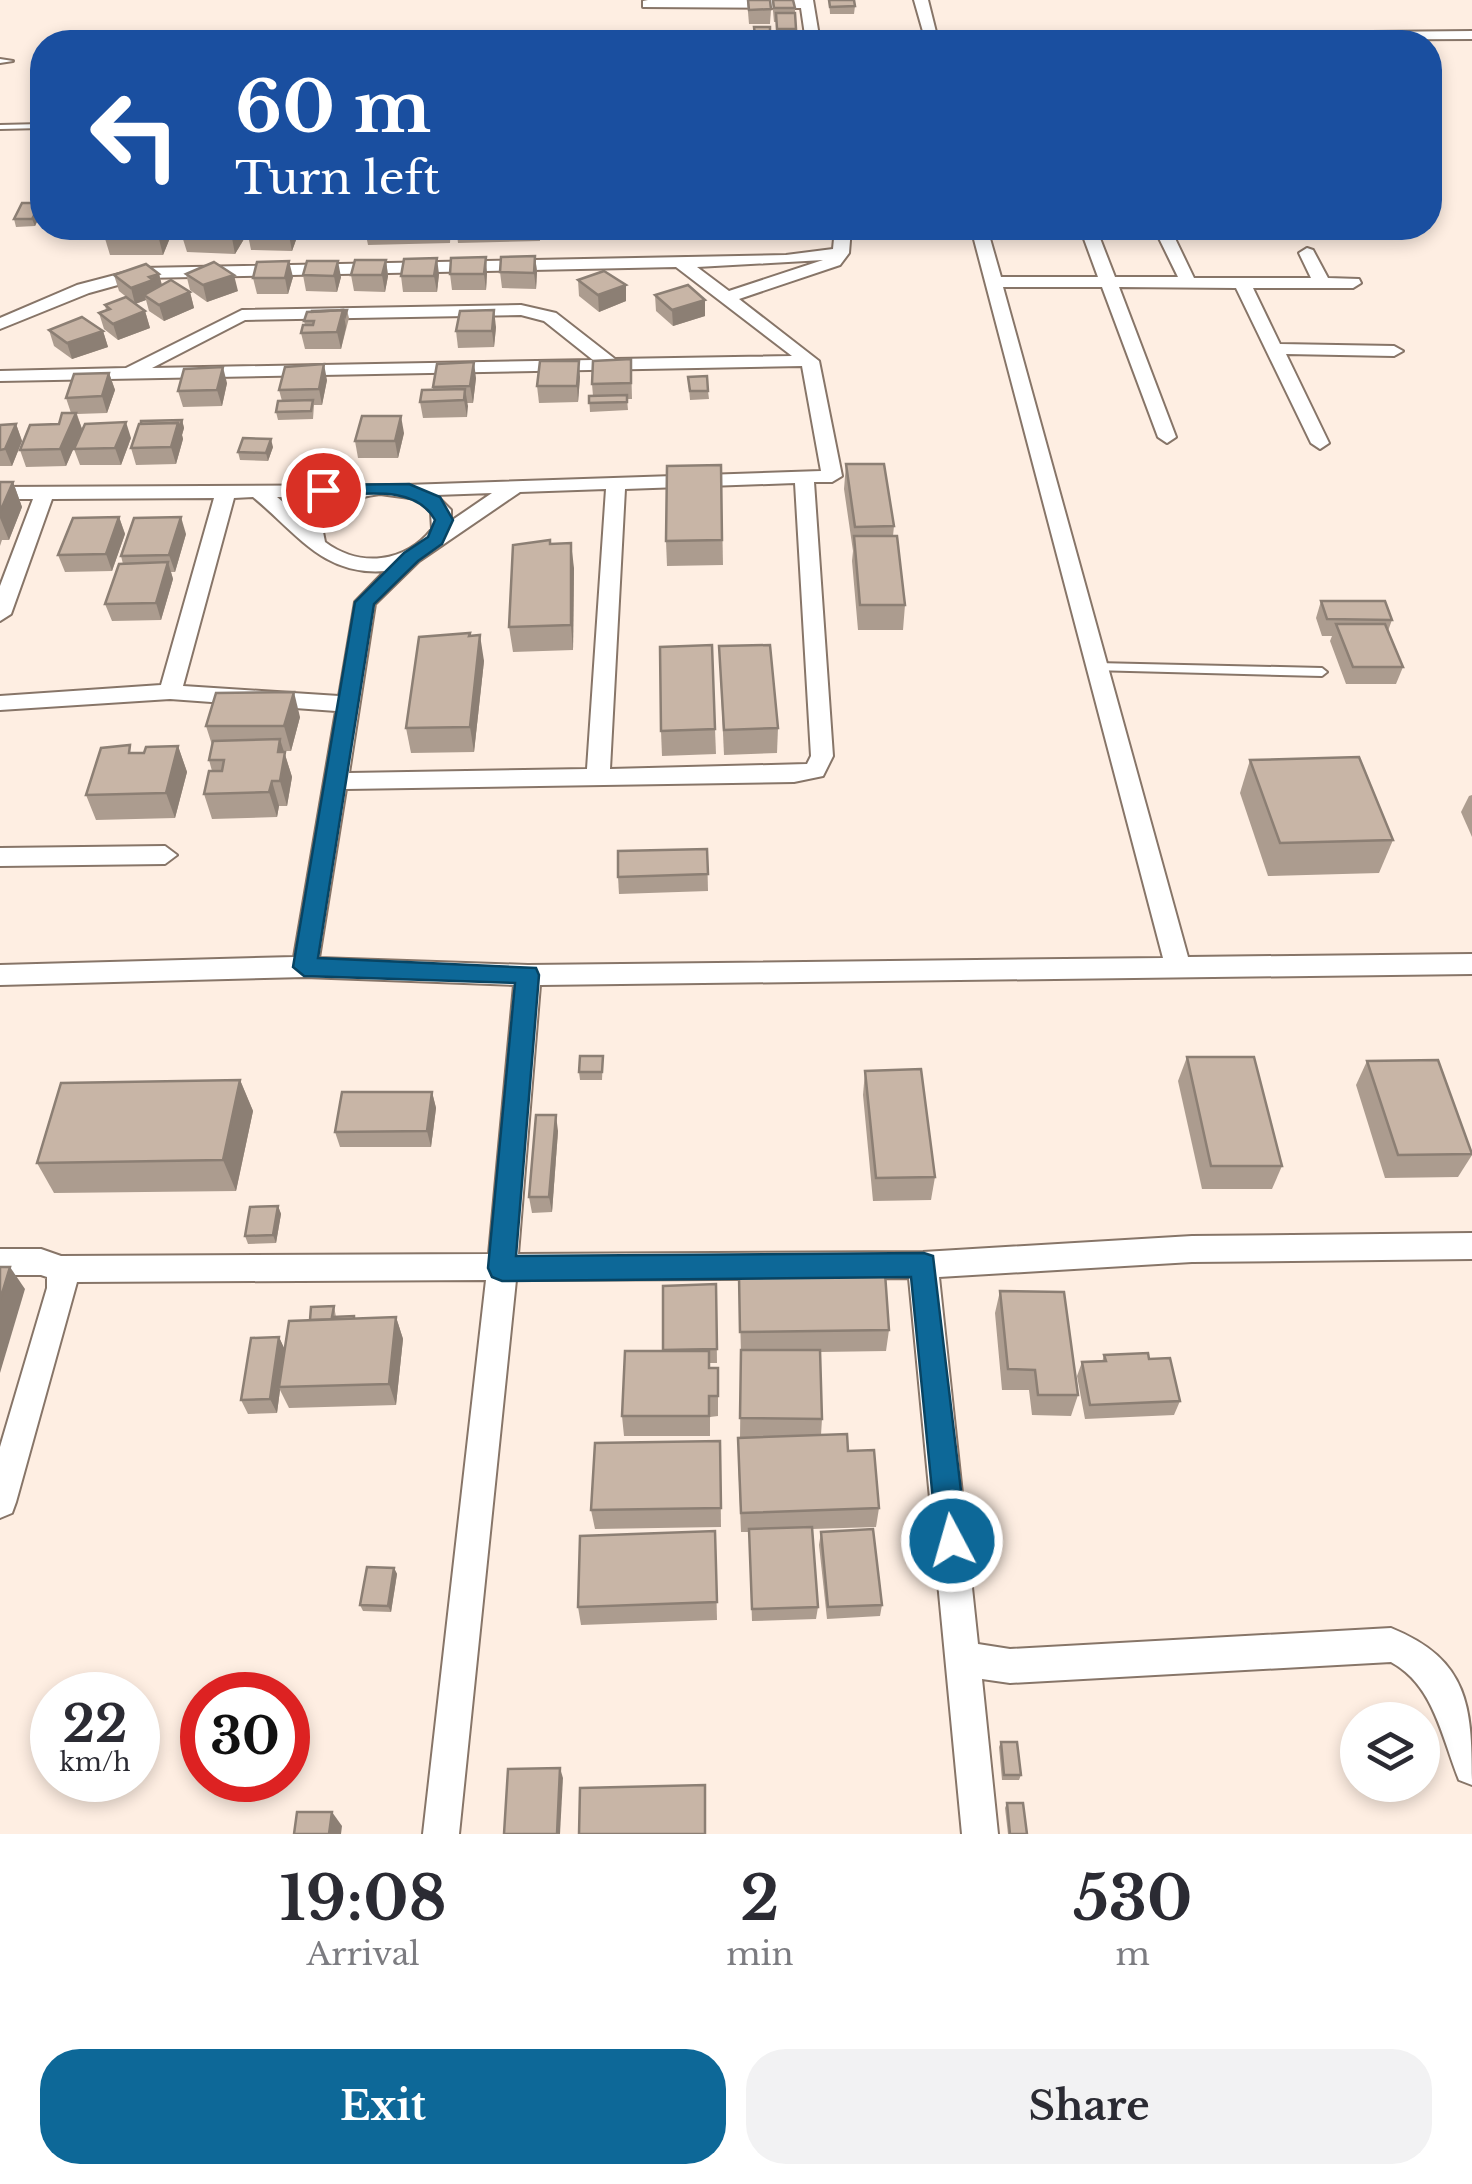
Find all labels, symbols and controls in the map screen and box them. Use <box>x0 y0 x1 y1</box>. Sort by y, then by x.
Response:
text: 60 m <box>235 64 431 151</box>
icon: left <box>70 70 200 200</box>
text: Turn left <box>235 150 440 206</box>
pin <box>281 448 366 533</box>
icon: arrive <box>296 463 351 518</box>
position arrow <box>900 1489 1004 1593</box>
speed limit sign: 30 <box>180 1672 310 1802</box>
text: 22 <box>62 1693 128 1756</box>
map controls <box>1340 1702 1440 1802</box>
button: layers <box>1340 1702 1440 1802</box>
text: km/h <box>60 1747 130 1778</box>
text: 19:08 <box>280 1862 447 1936</box>
text: 2 <box>740 1862 779 1936</box>
text: 530 <box>1073 1862 1192 1936</box>
text: Arrival <box>306 1934 420 1974</box>
text: min <box>726 1934 794 1974</box>
text: m <box>1116 1934 1150 1974</box>
button: Exit <box>40 2049 726 2164</box>
button: Share <box>746 2049 1432 2164</box>

